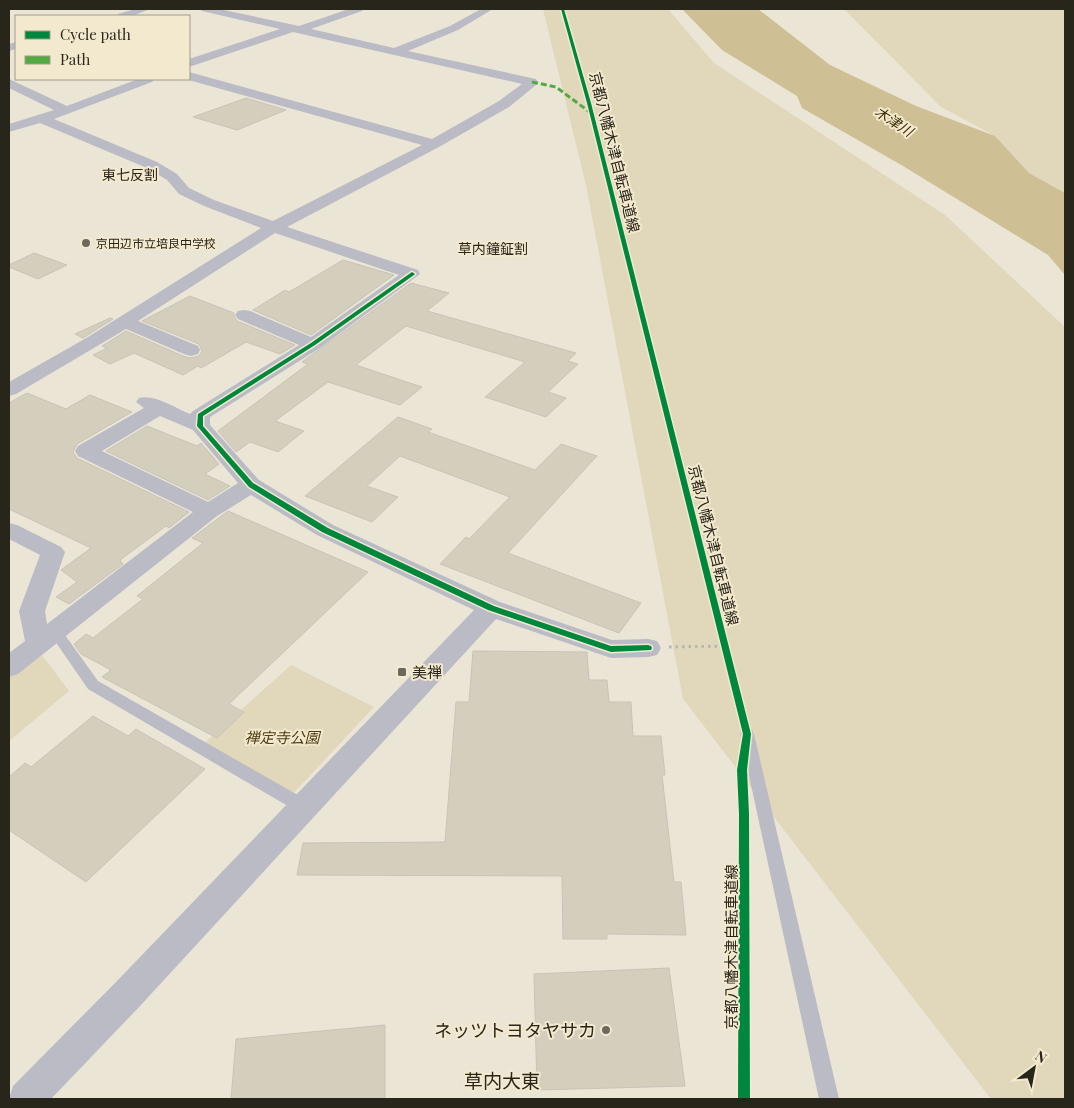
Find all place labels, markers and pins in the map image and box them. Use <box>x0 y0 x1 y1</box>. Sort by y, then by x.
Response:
place label: 京田辺市立培良中学校 <box>96 235 216 251</box>
marker: 京田辺市立培良中学校 <box>80 237 92 249</box>
place label: 美禅 <box>412 662 442 682</box>
marker: 美禅 <box>396 666 408 678</box>
place label: ネッツトヨタヤサカ <box>434 1018 596 1042</box>
marker: ネッツトヨタヤサカ <box>600 1024 612 1036</box>

